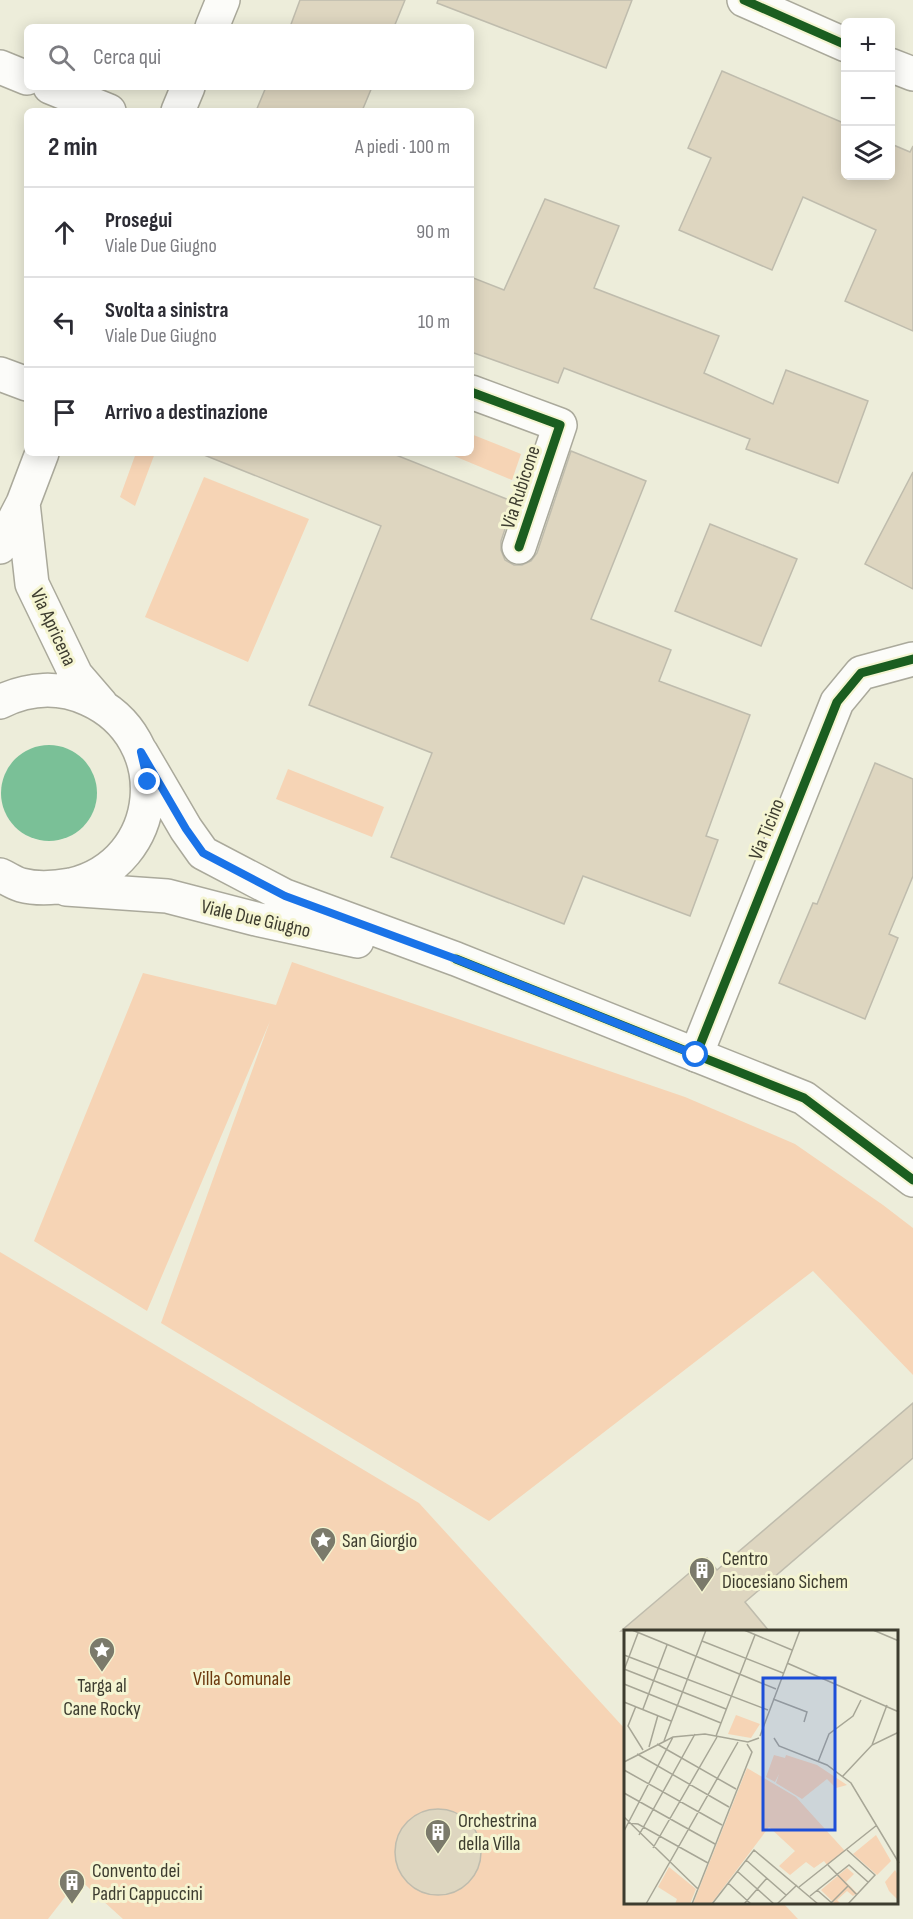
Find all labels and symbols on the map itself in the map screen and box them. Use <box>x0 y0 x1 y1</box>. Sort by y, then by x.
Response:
street label: Via Rubicone <box>496 443 546 532</box>
street label: Via Apricena <box>25 585 81 670</box>
route end <box>134 768 160 794</box>
street label: Via Ticino <box>744 795 790 864</box>
street label: Viale Due Giugno <box>199 895 313 943</box>
route start <box>682 1041 708 1067</box>
place icon: San Giorgio <box>308 1525 338 1563</box>
place label: San Giorgio <box>342 1529 417 1553</box>
place label: Centro Diocesiano Sichem <box>722 1547 848 1594</box>
building icon: Centro Diocesiano Sichem <box>687 1555 717 1593</box>
inset map <box>624 1630 898 1904</box>
place icon: Targa al Cane Rocky <box>87 1635 117 1673</box>
park label: Villa Comunale <box>193 1667 291 1691</box>
place label: Targa al Cane Rocky <box>63 1674 141 1721</box>
place label: Orchestrina della Villa <box>458 1809 537 1856</box>
building icon: Orchestrina della Villa <box>423 1817 453 1855</box>
place label: Convento dei Padri Cappuccini <box>92 1859 203 1906</box>
building icon: Convento dei Padri Cappuccini <box>57 1867 87 1905</box>

